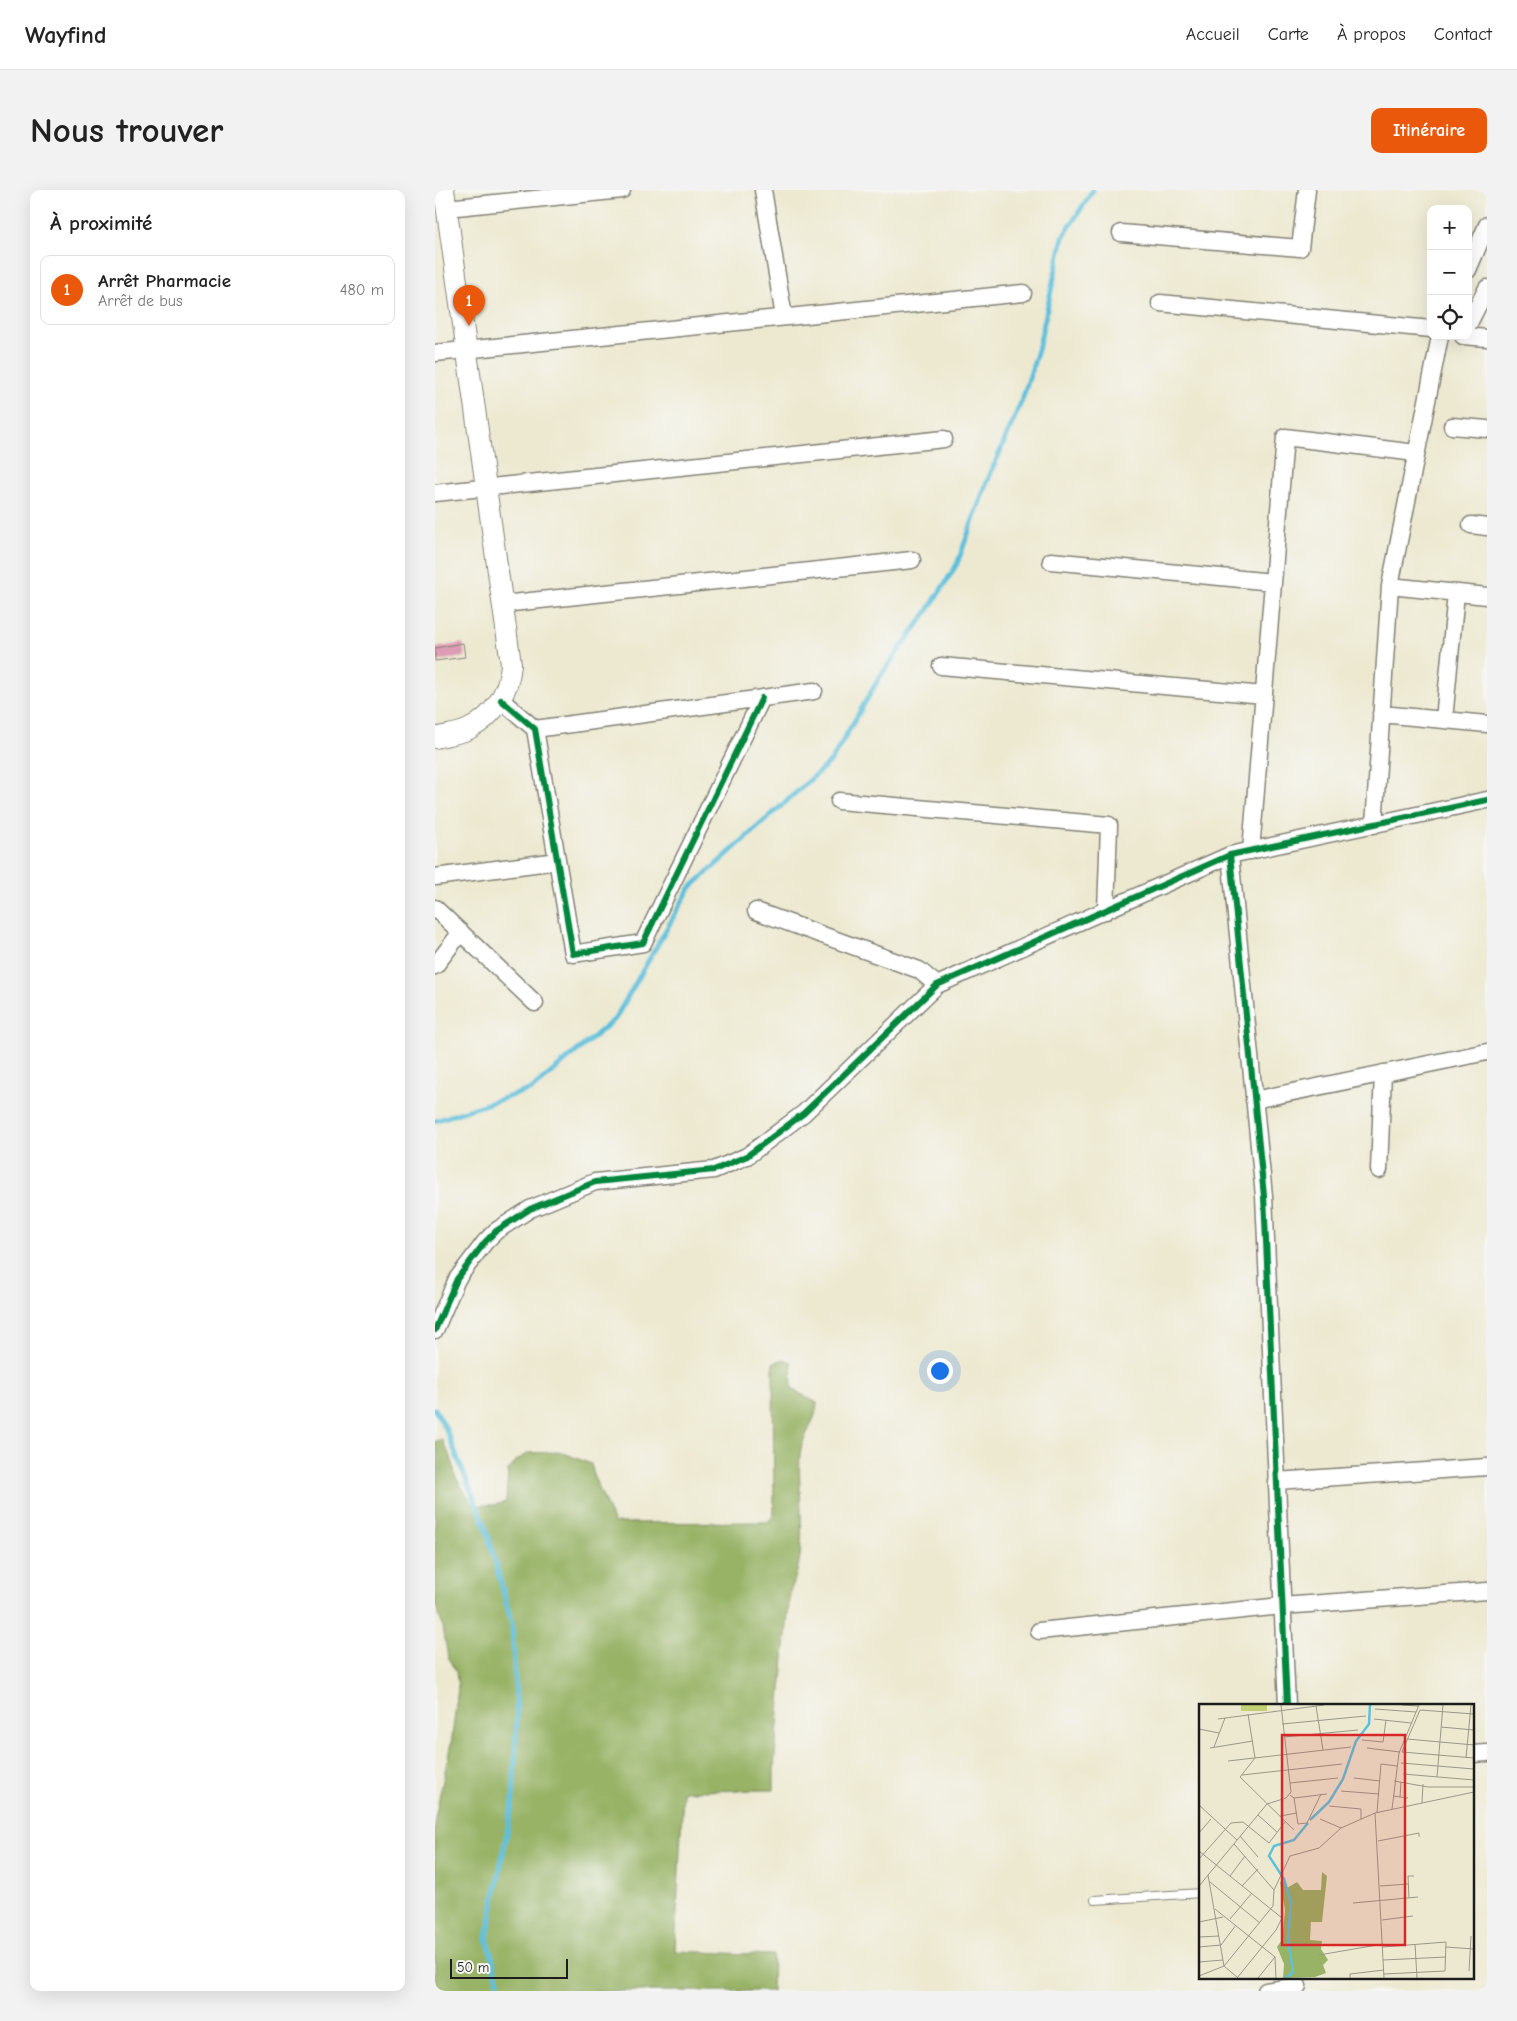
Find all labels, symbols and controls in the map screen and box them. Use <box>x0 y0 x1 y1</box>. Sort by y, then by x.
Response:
text: Wayfind <box>25 21 106 49</box>
text: Accueil <box>1186 24 1240 45</box>
text: Carte <box>1268 24 1309 45</box>
text: À propos <box>1337 24 1406 45</box>
text: Contact <box>1434 24 1492 45</box>
button: Itinéraire <box>1371 108 1487 153</box>
text: Nous trouver <box>30 110 223 151</box>
map controls <box>1427 205 1472 340</box>
button: + <box>1427 205 1472 250</box>
text: À proximité <box>50 211 152 235</box>
button: − <box>1427 250 1472 295</box>
text: Arrêt Pharmacie <box>98 270 231 292</box>
text: 1 <box>64 281 70 299</box>
text: 480 m <box>340 281 384 299</box>
pin: 1 <box>453 285 485 326</box>
text: Arrêt de bus <box>98 292 183 310</box>
button: locate <box>1427 295 1472 340</box>
your location <box>927 1358 953 1384</box>
inset map <box>1199 1704 1475 1978</box>
scale bar <box>450 1956 567 1979</box>
text: 50 m <box>457 1959 489 1976</box>

